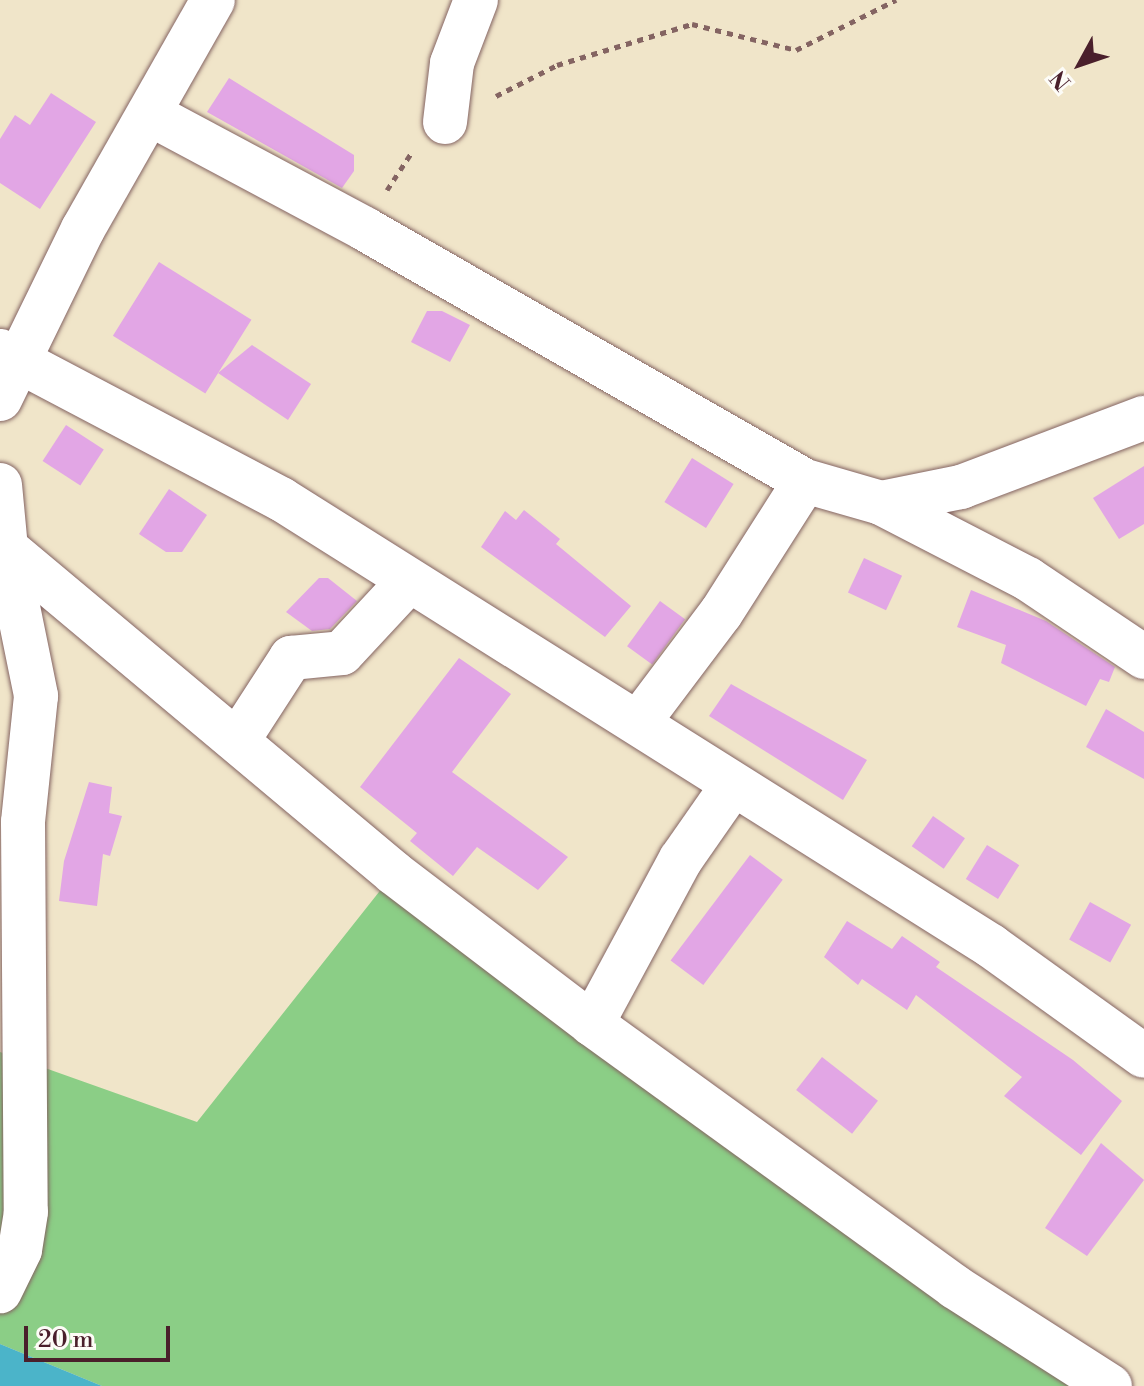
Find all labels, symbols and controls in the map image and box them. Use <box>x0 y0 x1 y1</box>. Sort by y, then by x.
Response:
north arrow <box>1040 24 1120 104</box>
text: N <box>1045 64 1077 95</box>
scale bar <box>28 1310 174 1360</box>
text: 20 m <box>38 1325 94 1355</box>

